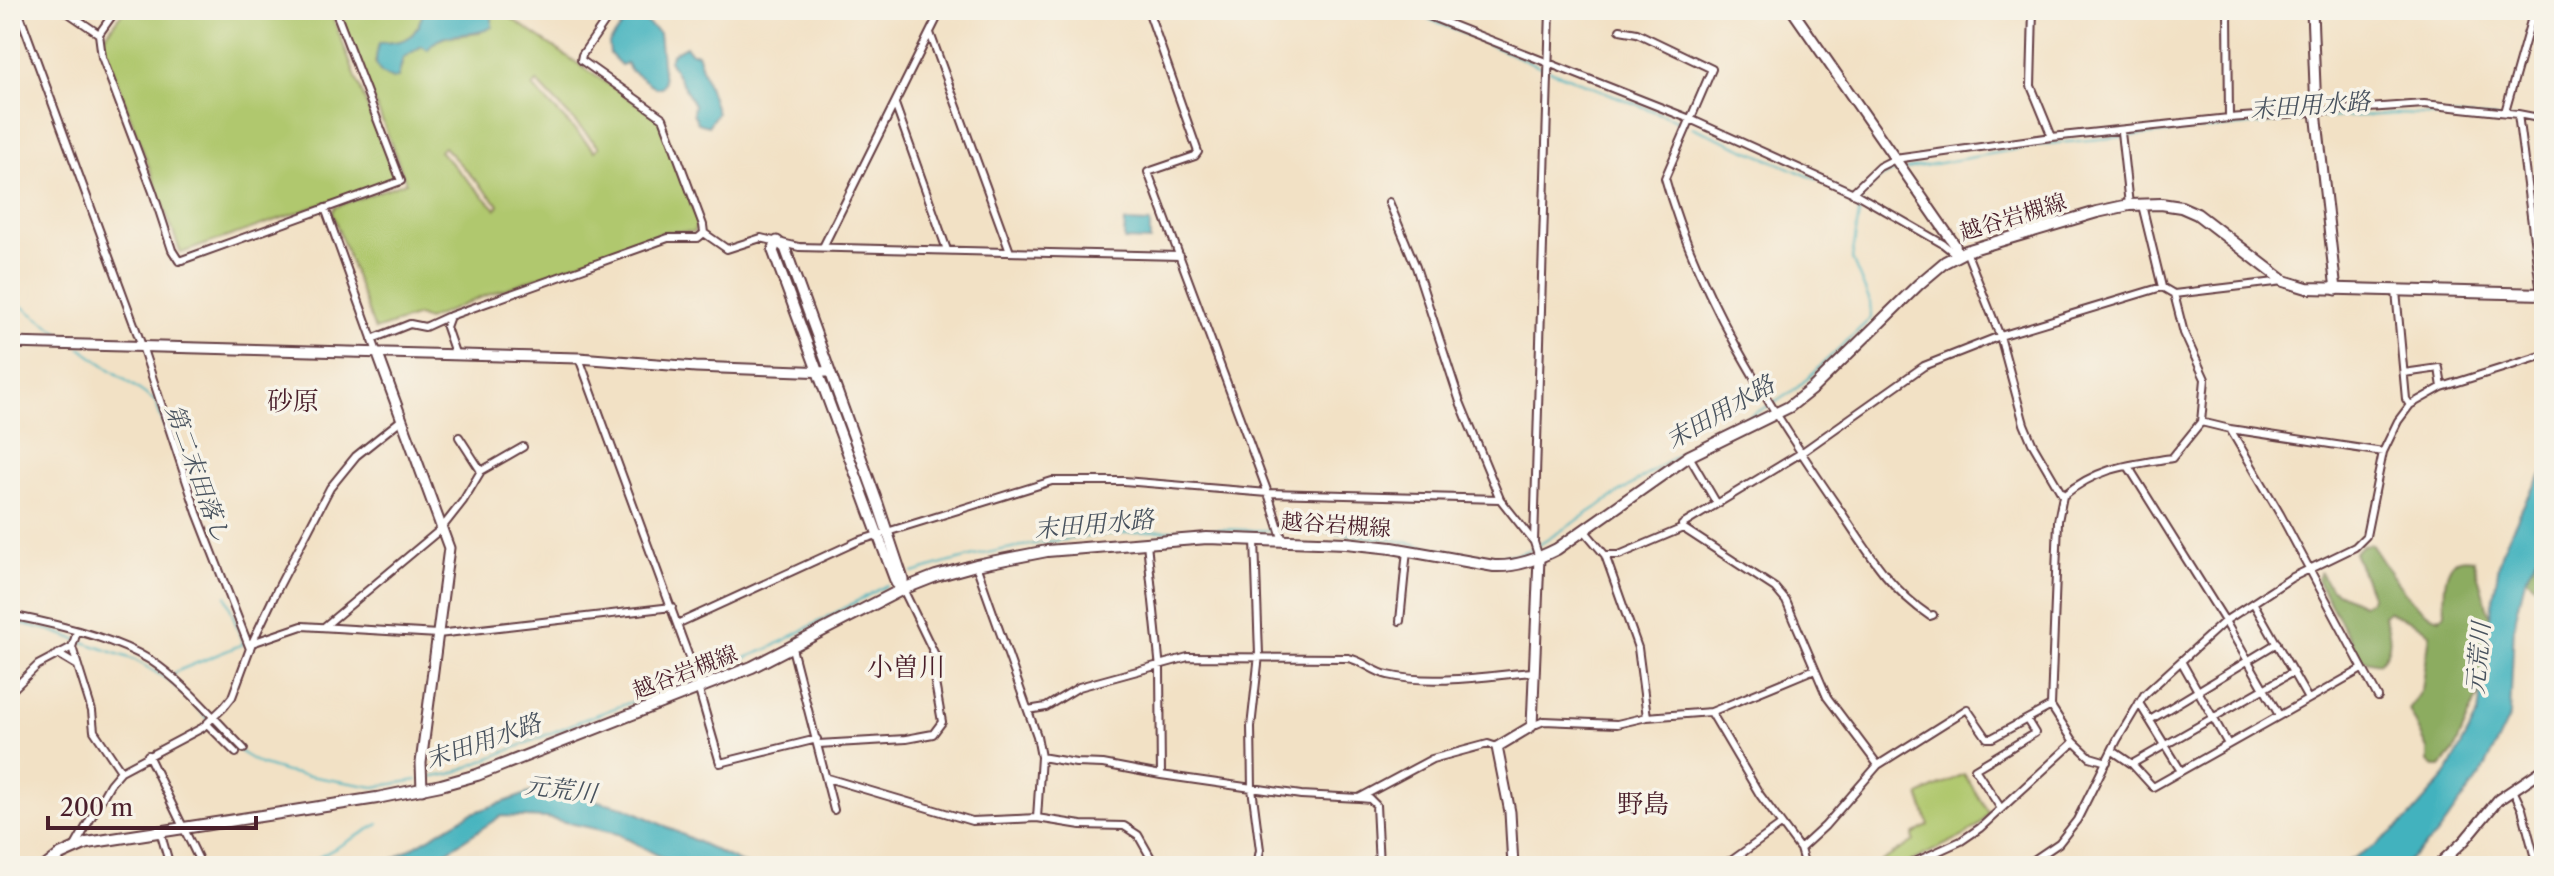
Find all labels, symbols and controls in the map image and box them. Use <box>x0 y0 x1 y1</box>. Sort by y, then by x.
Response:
water label: 末田用水路 <box>2249 86 2373 124</box>
street label: 越谷岩槻線 <box>1956 188 2070 246</box>
water label: 末田用水路 <box>1661 368 1781 455</box>
district label: 砂原 <box>267 385 319 417</box>
water label: 第二末田落し <box>160 400 236 546</box>
water label: 末田用水路 <box>1033 504 1157 544</box>
street label: 越谷岩槻線 <box>1280 508 1392 542</box>
water label: 元荒川 <box>2460 618 2496 695</box>
street label: 越谷岩槻線 <box>629 640 741 704</box>
district label: 小曽川 <box>867 651 945 683</box>
water label: 末田用水路 <box>422 707 546 774</box>
water label: 元荒川 <box>524 770 601 808</box>
scale bar <box>48 780 256 830</box>
district label: 野島 <box>1617 788 1669 820</box>
text: 200 m <box>60 793 133 822</box>

